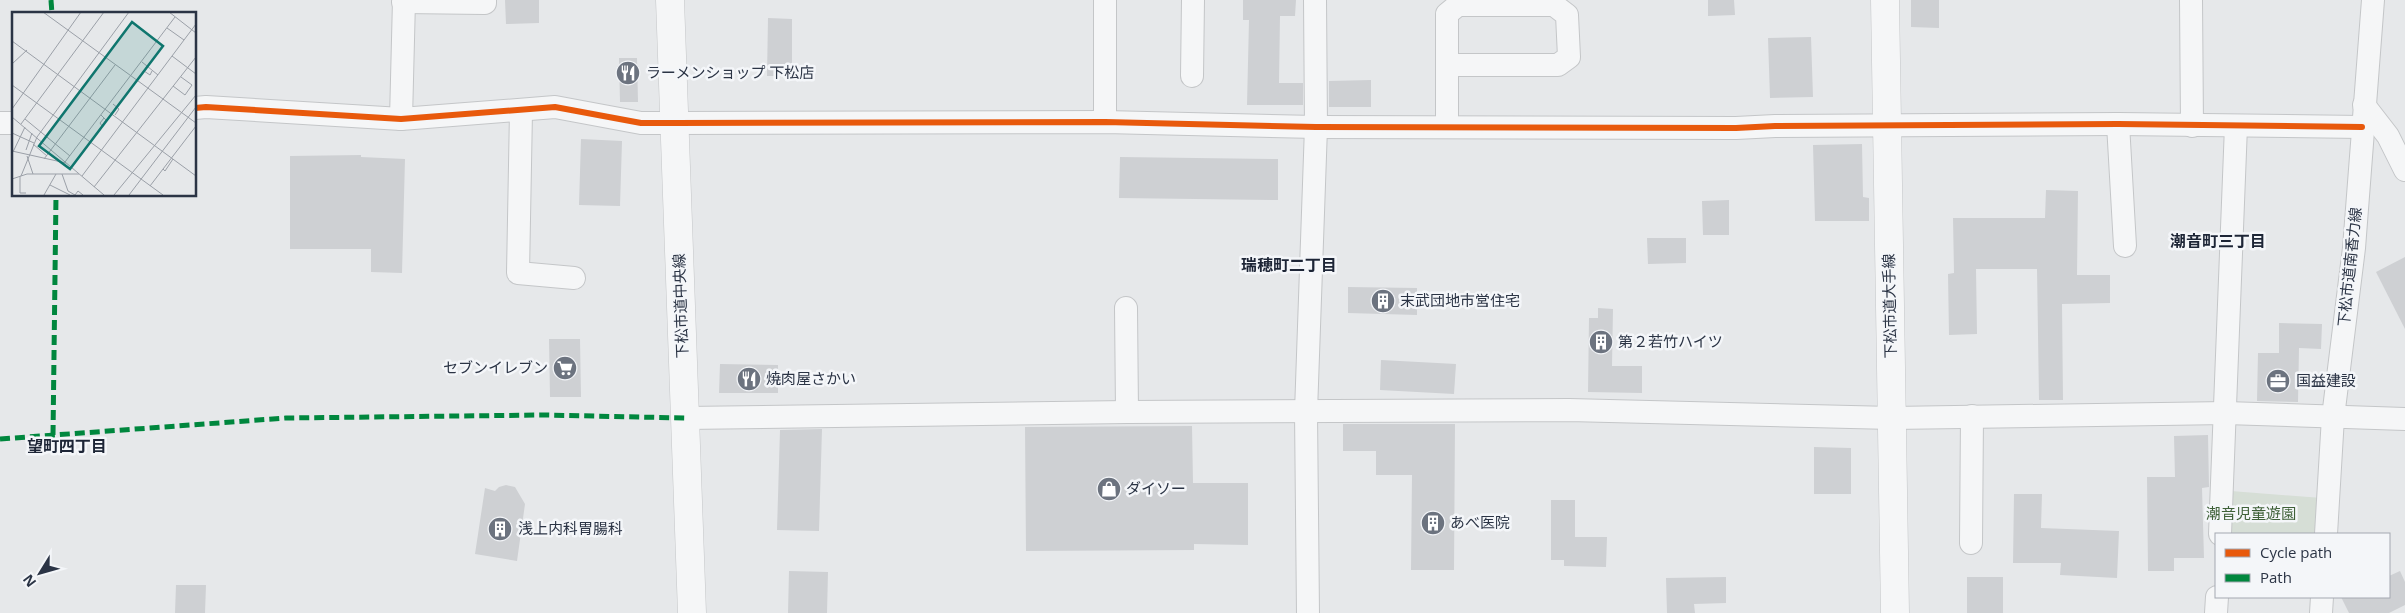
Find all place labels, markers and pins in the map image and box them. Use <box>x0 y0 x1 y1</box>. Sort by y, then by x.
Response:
restaurant icon: ラーメンショップ 下松店 <box>615 60 641 86</box>
place label: ラーメンショップ 下松店 <box>646 62 814 82</box>
building icon: 末武団地市営住宅 <box>1370 288 1396 314</box>
place label: 末武団地市営住宅 <box>1400 290 1520 310</box>
building icon: 第２若竹ハイツ <box>1588 329 1614 355</box>
place label: 第２若竹ハイツ <box>1618 331 1723 351</box>
supermarket icon: セブンイレブン <box>552 355 578 381</box>
place label: セブンイレブン <box>443 357 548 377</box>
restaurant icon: 焼肉屋さかい <box>736 366 762 392</box>
place label: 焼肉屋さかい <box>766 368 856 388</box>
office icon: 国益建設 <box>2265 368 2291 394</box>
place label: 国益建設 <box>2296 370 2356 390</box>
shop icon: ダイソー <box>1096 476 1122 502</box>
place label: ダイソー <box>1126 478 1186 498</box>
building icon: あべ医院 <box>1420 510 1446 536</box>
place label: あべ医院 <box>1450 512 1510 532</box>
building icon: 浅上内科胃腸科 <box>487 516 513 542</box>
place label: 浅上内科胃腸科 <box>518 518 623 538</box>

